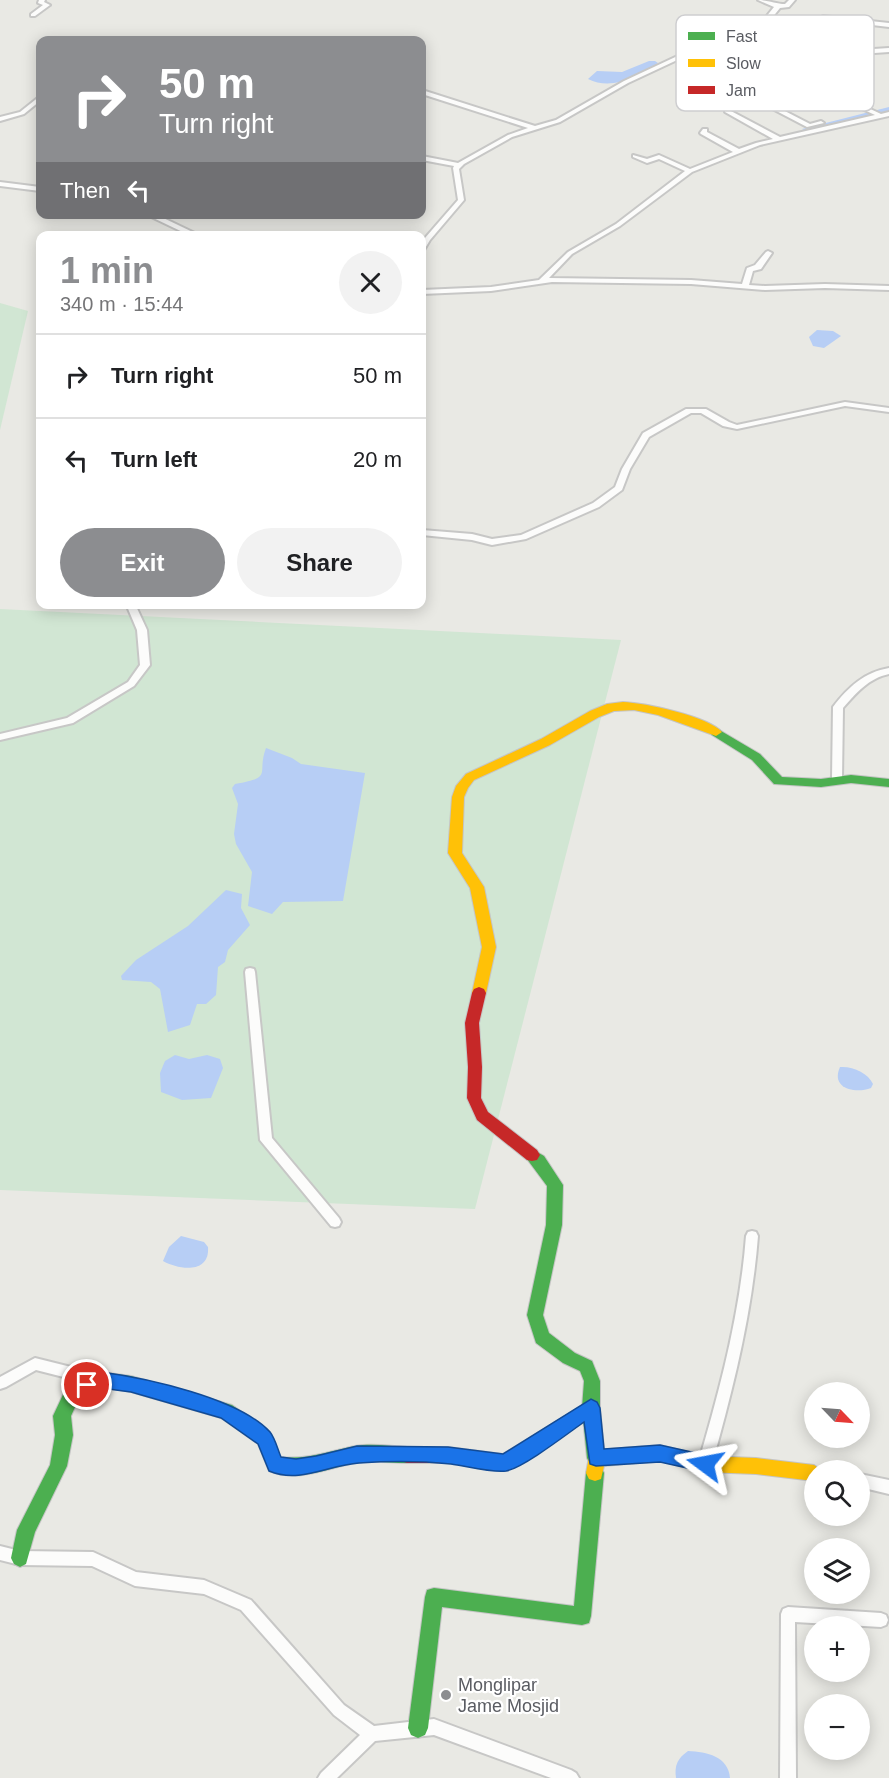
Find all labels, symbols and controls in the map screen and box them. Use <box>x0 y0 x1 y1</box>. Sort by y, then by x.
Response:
legend <box>676 15 874 111</box>
text: Fast <box>726 28 758 45</box>
text: Slow <box>726 55 761 72</box>
icon: right <box>60 60 138 138</box>
text: 50 m <box>159 60 255 107</box>
text: Jam <box>726 82 756 99</box>
text: Turn right <box>159 109 274 139</box>
icon: left <box>122 174 155 207</box>
text: Then <box>60 178 110 203</box>
text: 1 min <box>60 250 154 291</box>
button: close <box>339 251 402 314</box>
text: 340 m · 15:44 <box>60 293 183 315</box>
icon: right <box>60 360 93 393</box>
text: Turn right <box>111 363 213 388</box>
text: 50 m <box>353 363 402 388</box>
icon: left <box>60 444 93 477</box>
text: Turn left <box>111 447 197 472</box>
text: 20 m <box>353 447 402 472</box>
button: Exit <box>60 528 225 597</box>
button: Share <box>237 528 402 597</box>
pin <box>61 1359 112 1410</box>
icon: arrive <box>70 1368 103 1401</box>
north arrow <box>804 1382 870 1448</box>
map controls <box>804 1382 870 1760</box>
position arrow <box>673 1432 737 1496</box>
button: search <box>804 1460 870 1526</box>
button: layers <box>804 1538 870 1604</box>
button: + <box>804 1616 870 1682</box>
place label: Monglipar Jame Mosjid <box>458 1675 559 1716</box>
marker: Monglipar Jame Mosjid <box>439 1688 453 1702</box>
button: − <box>804 1694 870 1760</box>

